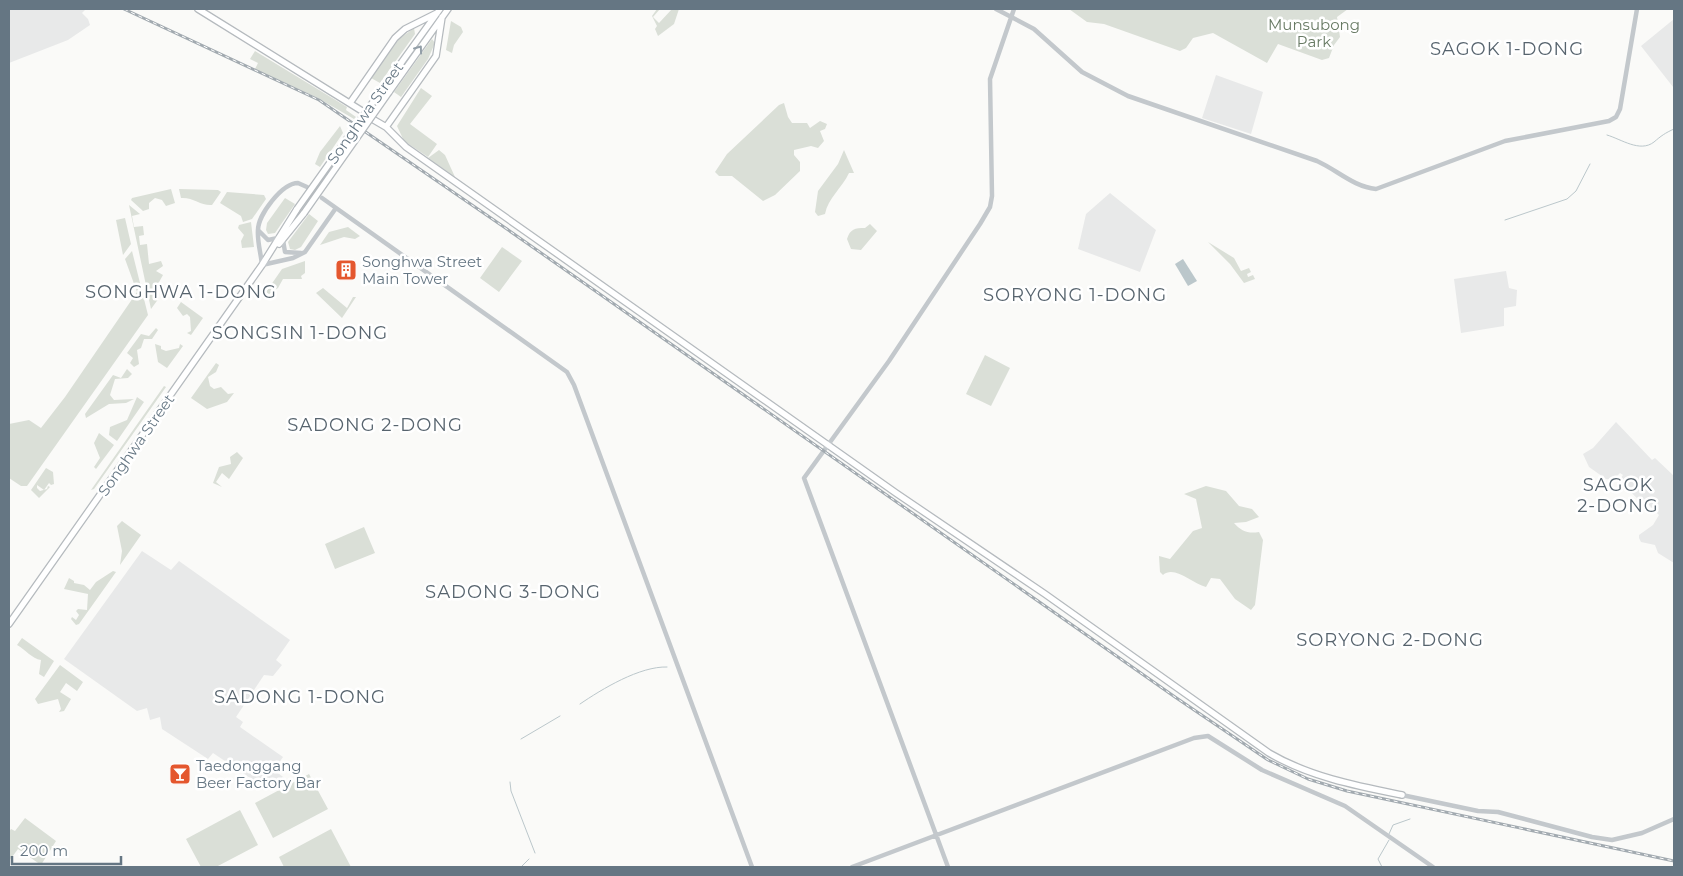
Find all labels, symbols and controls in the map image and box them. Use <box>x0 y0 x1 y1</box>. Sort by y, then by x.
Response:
park label: Munsubong Park <box>1268 15 1360 51</box>
district label: SAGOK 1-DONG <box>1430 38 1584 60</box>
one-way arrow <box>414 46 422 55</box>
street label: Songhwa Street <box>323 58 407 168</box>
place label: Songhwa Street Main Tower <box>362 252 482 288</box>
building icon: Songhwa Street Main Tower <box>334 258 358 282</box>
district label: SONGHWA 1-DONG <box>85 281 277 303</box>
district label: SORYONG 1-DONG <box>983 284 1167 306</box>
district label: SONGSIN 1-DONG <box>212 322 388 344</box>
street label: Songhwa Street <box>94 390 178 500</box>
district label: SADONG 2-DONG <box>287 414 463 436</box>
district label: SAGOK 2-DONG <box>1577 474 1659 517</box>
district label: SADONG 3-DONG <box>425 581 601 603</box>
district label: SORYONG 2-DONG <box>1296 629 1484 651</box>
district label: SADONG 1-DONG <box>214 686 386 708</box>
place label: Taedonggang Beer Factory Bar <box>196 756 321 792</box>
bar icon: Taedonggang Beer Factory Bar <box>168 762 192 786</box>
scale bar <box>12 834 121 866</box>
text: 200 m <box>20 841 68 860</box>

